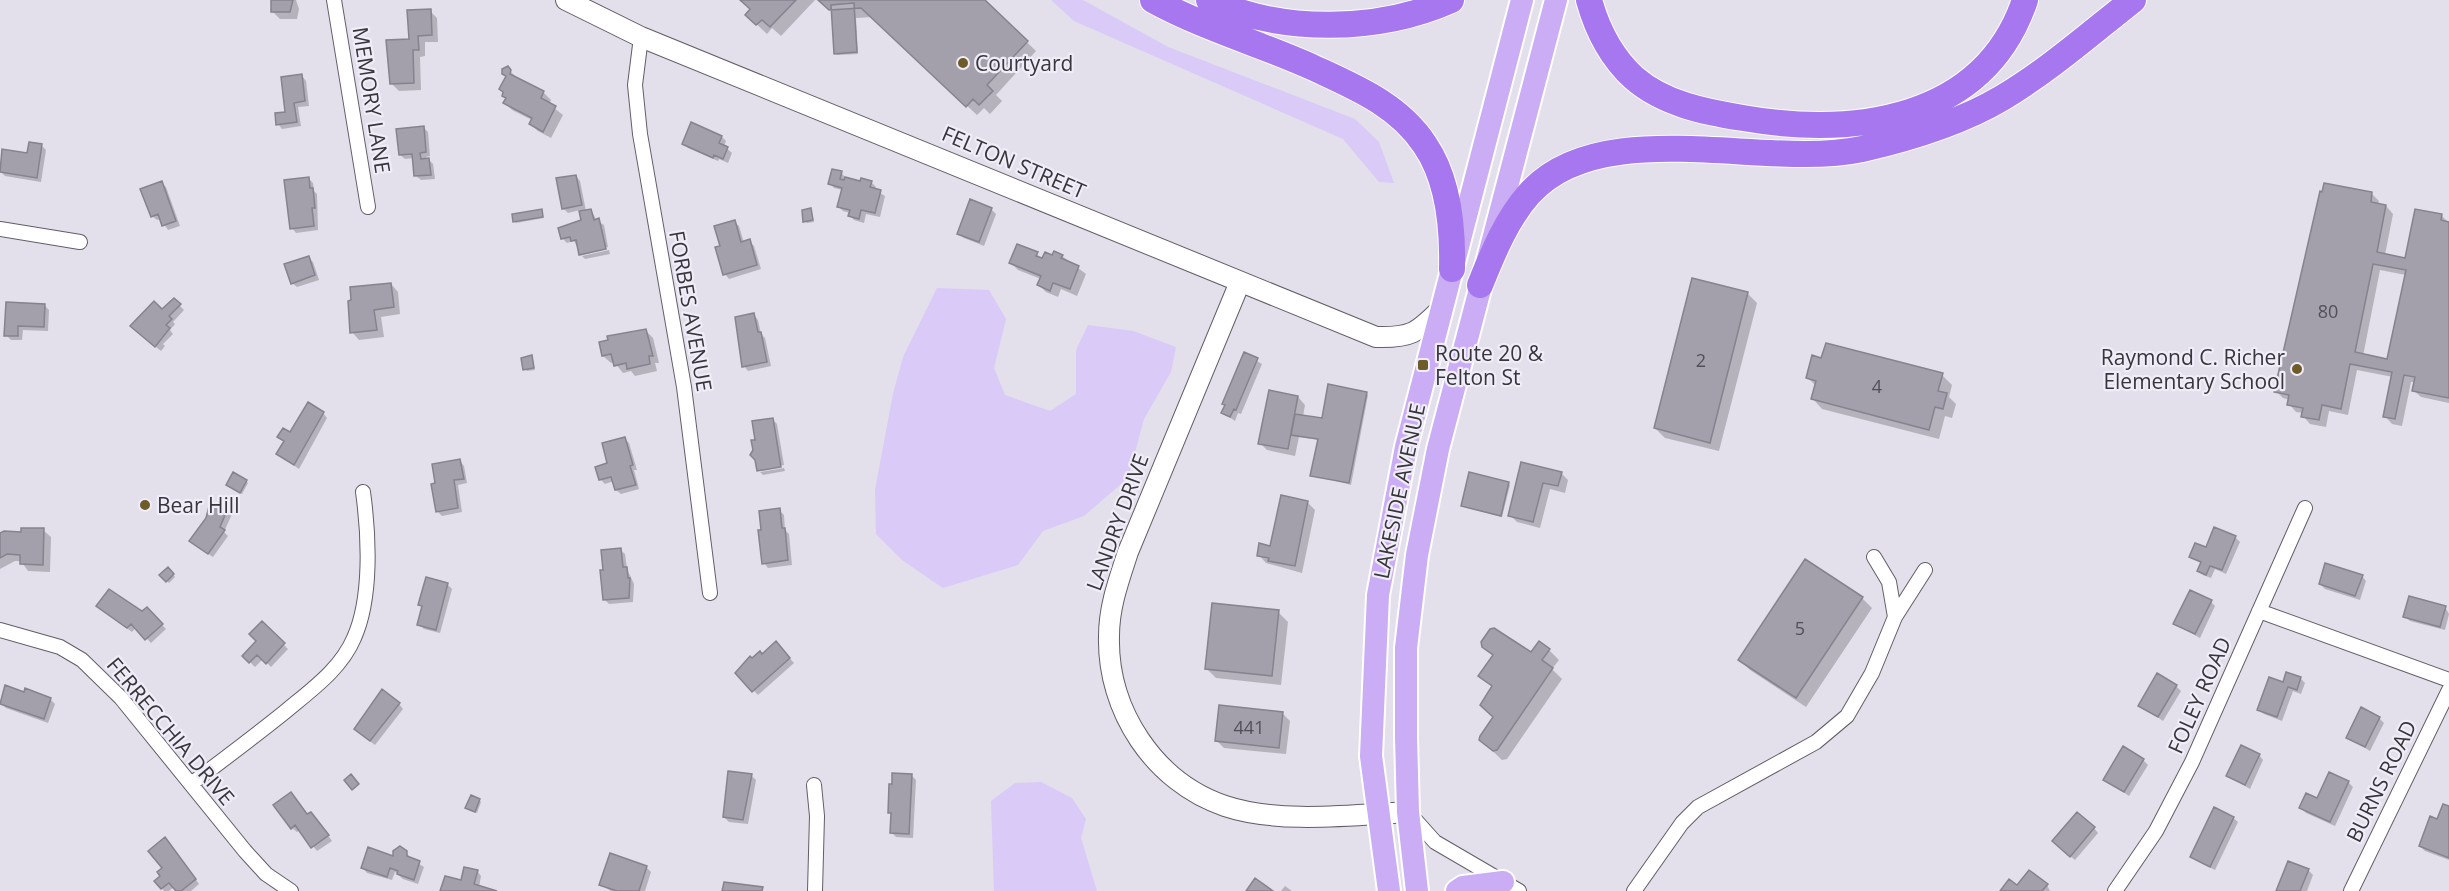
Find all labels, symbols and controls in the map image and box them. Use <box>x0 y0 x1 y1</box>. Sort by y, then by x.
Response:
street label: MEMORY LANE <box>347 25 397 175</box>
place label: Courtyard <box>975 49 1073 77</box>
marker: Courtyard <box>956 56 970 70</box>
street label: FELTON STREET <box>938 119 1091 205</box>
street label: FORBES AVENUE <box>663 228 719 394</box>
house number: 80 <box>2318 299 2338 323</box>
place label: Route 20 & Felton St <box>1435 339 1544 391</box>
place label: Raymond C. Richer Elementary School <box>2101 343 2285 395</box>
house number: 2 <box>1696 348 1706 372</box>
marker: Route 20 & Felton St <box>1416 358 1430 372</box>
marker: Raymond C. Richer Elementary School <box>2290 362 2304 376</box>
house number: 4 <box>1872 374 1882 398</box>
street label: LAKESIDE AVENUE <box>1367 401 1431 581</box>
street label: LANDRY DRIVE <box>1079 450 1155 594</box>
place label: Bear Hill <box>157 491 239 519</box>
marker: Bear Hill <box>138 498 152 512</box>
house number: 5 <box>1795 616 1805 640</box>
street label: FOLEY ROAD <box>2161 632 2237 758</box>
street label: FERRECCHIA DRIVE <box>101 651 241 811</box>
house number: 441 <box>1234 715 1264 739</box>
street label: BURNS ROAD <box>2339 715 2423 847</box>

